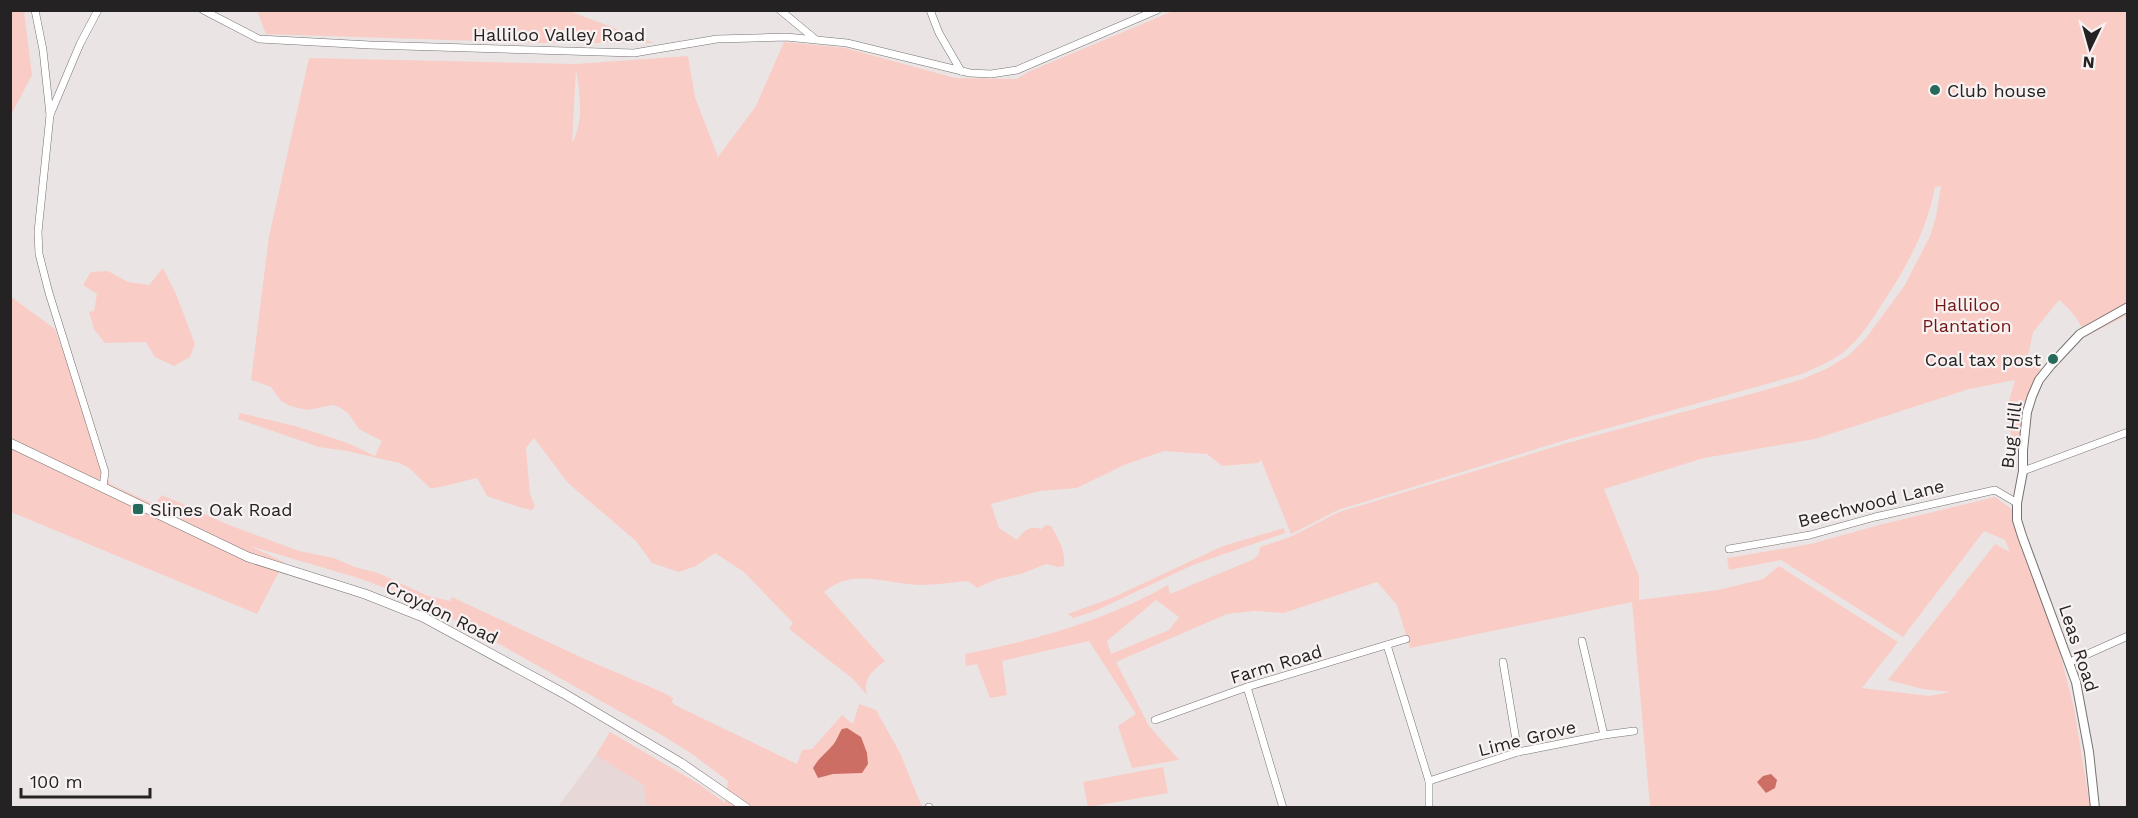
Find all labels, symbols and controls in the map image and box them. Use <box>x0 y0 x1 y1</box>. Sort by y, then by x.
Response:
north arrow <box>2060 18 2120 78</box>
street label: Halliloo Valley Road <box>473 24 645 45</box>
text: N <box>2082 52 2095 72</box>
place label: Club house <box>1947 80 2046 101</box>
marker: Club house <box>1928 83 1942 97</box>
park label: Halliloo Plantation <box>1922 294 2012 336</box>
place label: Coal tax post <box>1925 349 2041 370</box>
marker: Coal tax post <box>2046 352 2060 366</box>
street label: Bug Hill <box>1996 400 2026 470</box>
street label: Beechwood Lane <box>1796 475 1946 531</box>
place label: Slines Oak Road <box>150 499 293 520</box>
marker: Slines Oak Road <box>131 502 145 516</box>
street label: Croydon Road <box>382 576 502 648</box>
street label: Leas Road <box>2055 602 2103 694</box>
street label: Farm Road <box>1228 640 1324 688</box>
street label: Lime Grove <box>1476 716 1578 760</box>
scale bar <box>21 761 150 799</box>
text: 100 m <box>30 771 83 792</box>

